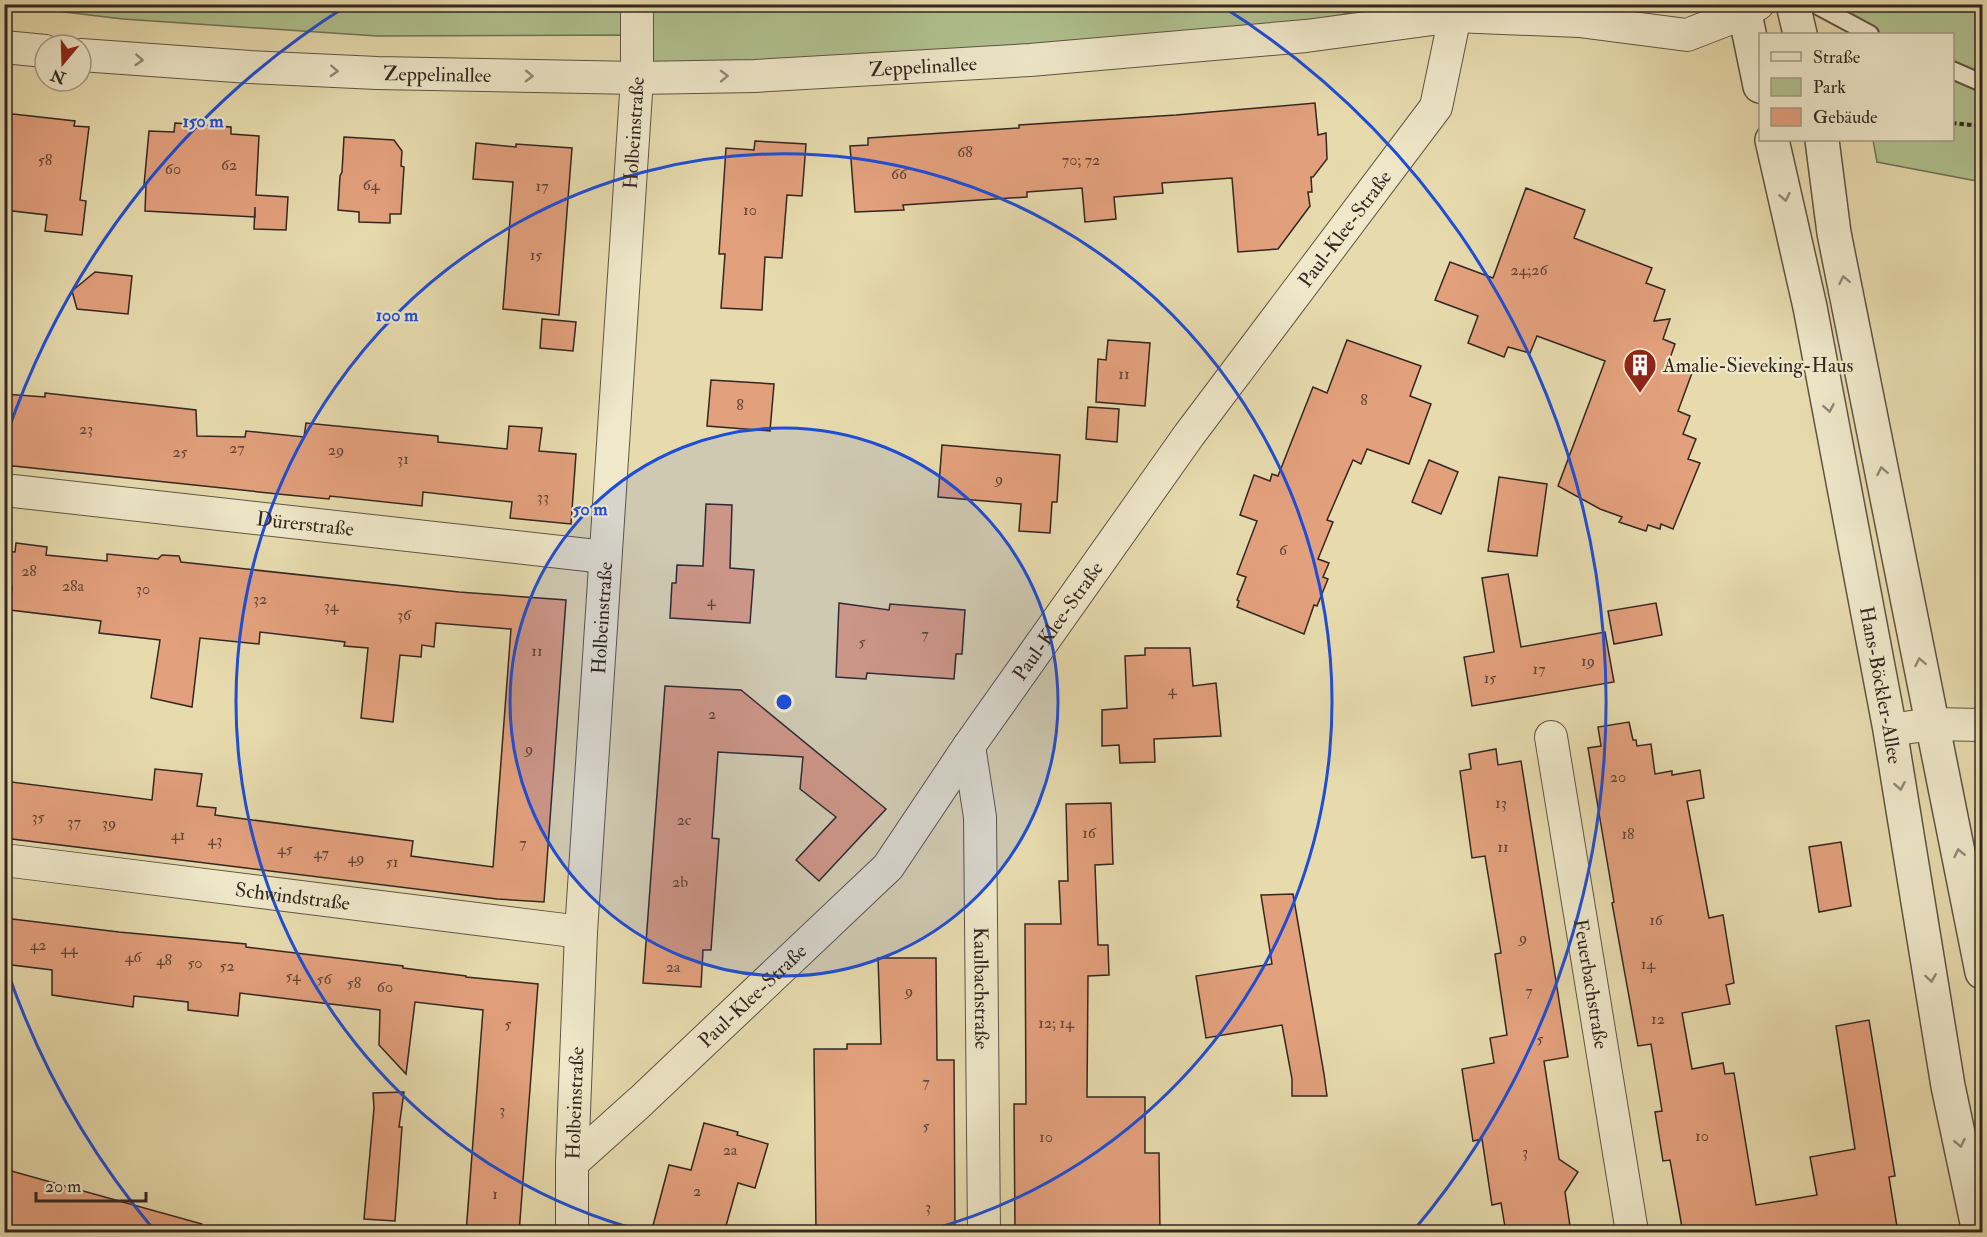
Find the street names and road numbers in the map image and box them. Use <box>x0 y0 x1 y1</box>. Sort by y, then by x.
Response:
street label: Zeppelinallee <box>869 51 978 82</box>
street label: Zeppelinallee <box>383 61 492 88</box>
street label: Holbeinstraße <box>617 76 650 190</box>
street label: Paul-Klee-Straße <box>1292 165 1397 292</box>
street label: Dürerstraße <box>255 506 355 541</box>
street label: Paul-Klee-Straße <box>1007 556 1108 685</box>
street label: Holbeinstraße <box>585 561 618 675</box>
street label: Hans-Böckler-Allee <box>1854 604 1908 766</box>
street label: Schwindstraße <box>234 876 352 916</box>
street label: Feuerbachstraße <box>1568 917 1614 1051</box>
street label: Kaulbachstraße <box>969 927 995 1049</box>
street label: Paul-Klee-Straße <box>693 938 812 1053</box>
street label: Holbeinstraße <box>560 1046 589 1160</box>

